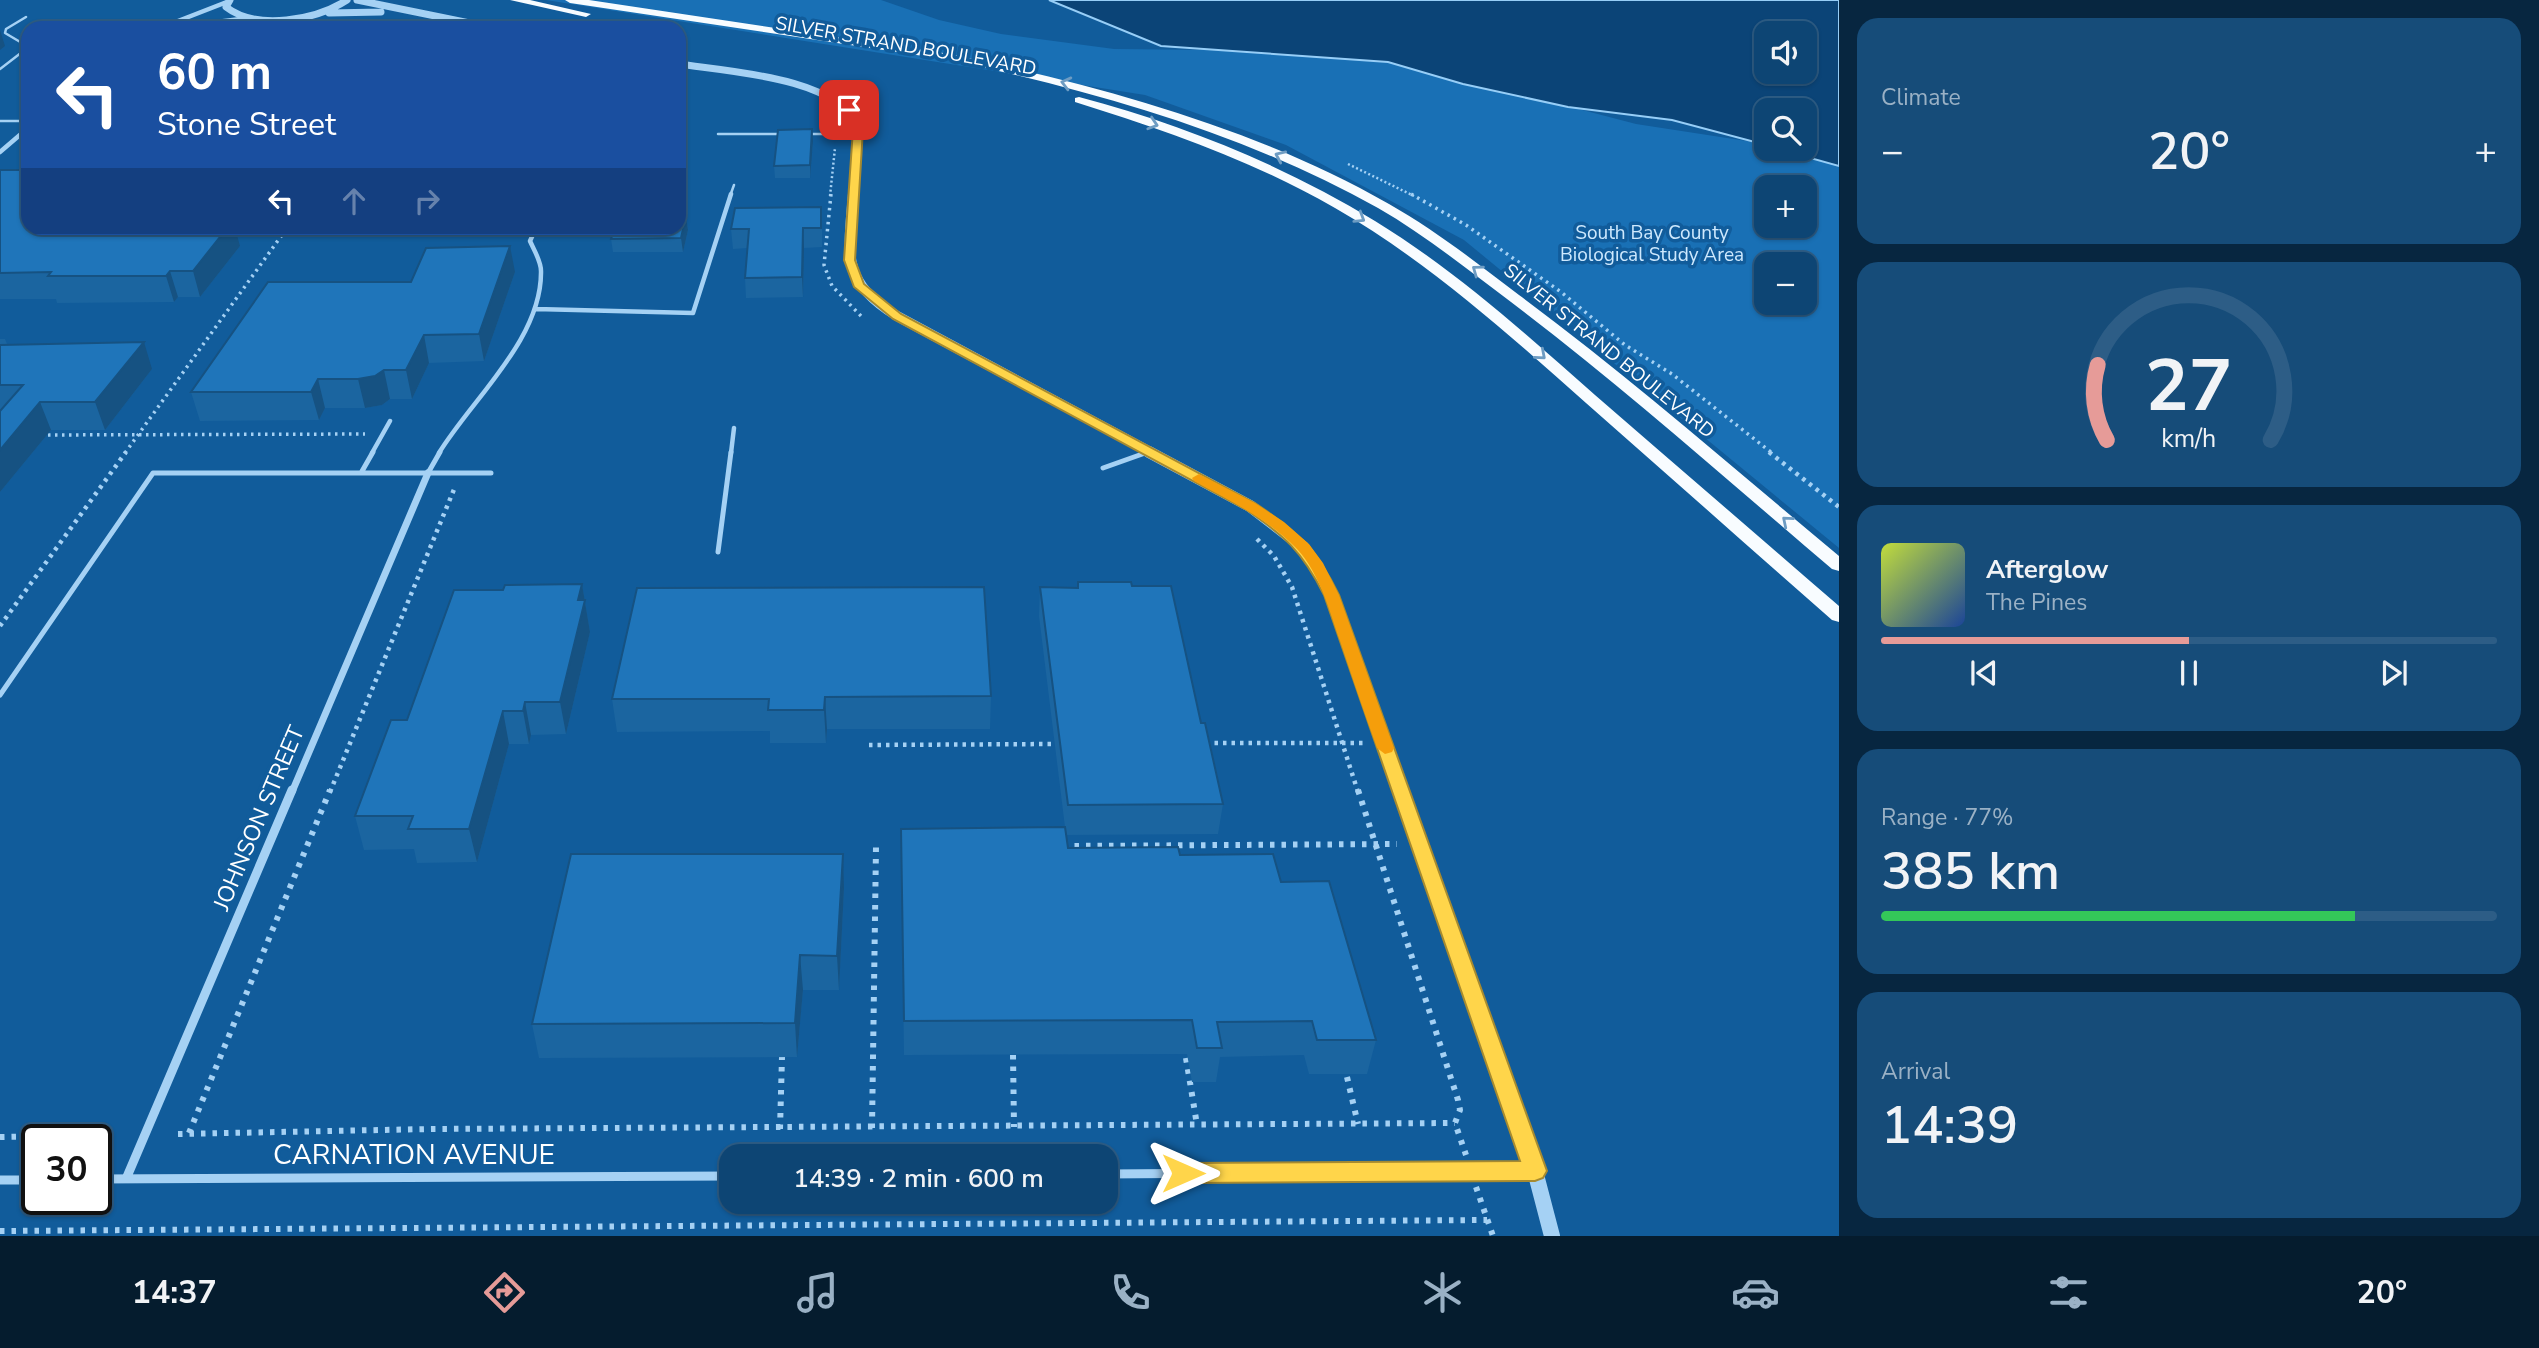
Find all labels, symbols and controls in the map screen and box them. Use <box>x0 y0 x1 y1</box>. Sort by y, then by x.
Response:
street label: SILVER STRAND BOULEVARD <box>774 10 1038 82</box>
map controls <box>1754 21 1817 315</box>
button: sound <box>1754 21 1817 84</box>
text: 60 m <box>157 39 272 106</box>
icon: left <box>42 49 133 140</box>
one-way arrow <box>1060 77 1072 91</box>
pin <box>819 80 879 140</box>
text: Climate <box>1881 82 1961 113</box>
icon: arrive <box>830 91 868 129</box>
button: search <box>1754 98 1817 161</box>
text: Stone Street <box>157 103 336 146</box>
one-way arrow <box>1147 116 1159 130</box>
text: 20° <box>2148 116 2230 187</box>
text: − <box>1881 126 1904 177</box>
text: + <box>2474 126 2497 177</box>
one-way arrow <box>1275 150 1288 164</box>
button: + <box>1754 175 1817 238</box>
icon: left <box>262 182 300 220</box>
icon: ahead <box>335 182 373 220</box>
icon: right <box>408 182 446 220</box>
one-way arrow <box>1352 210 1365 223</box>
park label: South Bay County Biological Study Area <box>1560 220 1744 268</box>
button: − <box>1754 252 1817 315</box>
street label: SILVER STRAND BOULEVARD <box>1498 258 1720 444</box>
one-way arrow <box>1472 266 1485 278</box>
text: 27 <box>2145 337 2233 437</box>
one-way arrow <box>1533 347 1546 359</box>
text: km/h <box>2161 422 2217 456</box>
one-way arrow <box>1782 517 1795 529</box>
text: Afterglow <box>1986 552 2109 587</box>
text: The Pines <box>1986 587 2087 618</box>
icon: previous <box>1965 654 2003 692</box>
icon: pause <box>2170 654 2208 692</box>
icon: next <box>2375 654 2413 692</box>
street label: JOHNSON STREET <box>206 721 312 916</box>
text: Range · 77% <box>1881 802 2013 833</box>
text: 385 km <box>1881 836 2060 907</box>
text: Arrival <box>1881 1056 1950 1087</box>
text: 14:39 <box>1881 1090 2018 1161</box>
speed limit sign: 30 <box>21 1124 112 1215</box>
street label: CARNATION AVENUE <box>273 1136 555 1174</box>
position arrow <box>1146 1136 1220 1210</box>
text: 14:39 · 2 min · 600 m <box>793 1161 1044 1196</box>
icon: directions <box>480 1268 529 1317</box>
icon: music <box>793 1268 842 1317</box>
icon: phone <box>1106 1268 1155 1317</box>
icon: climate <box>1418 1268 1467 1317</box>
icon: car <box>1731 1268 1780 1317</box>
icon: filters <box>2044 1268 2093 1317</box>
text: 14:37 <box>132 1271 217 1314</box>
text: 20° <box>2357 1271 2407 1314</box>

